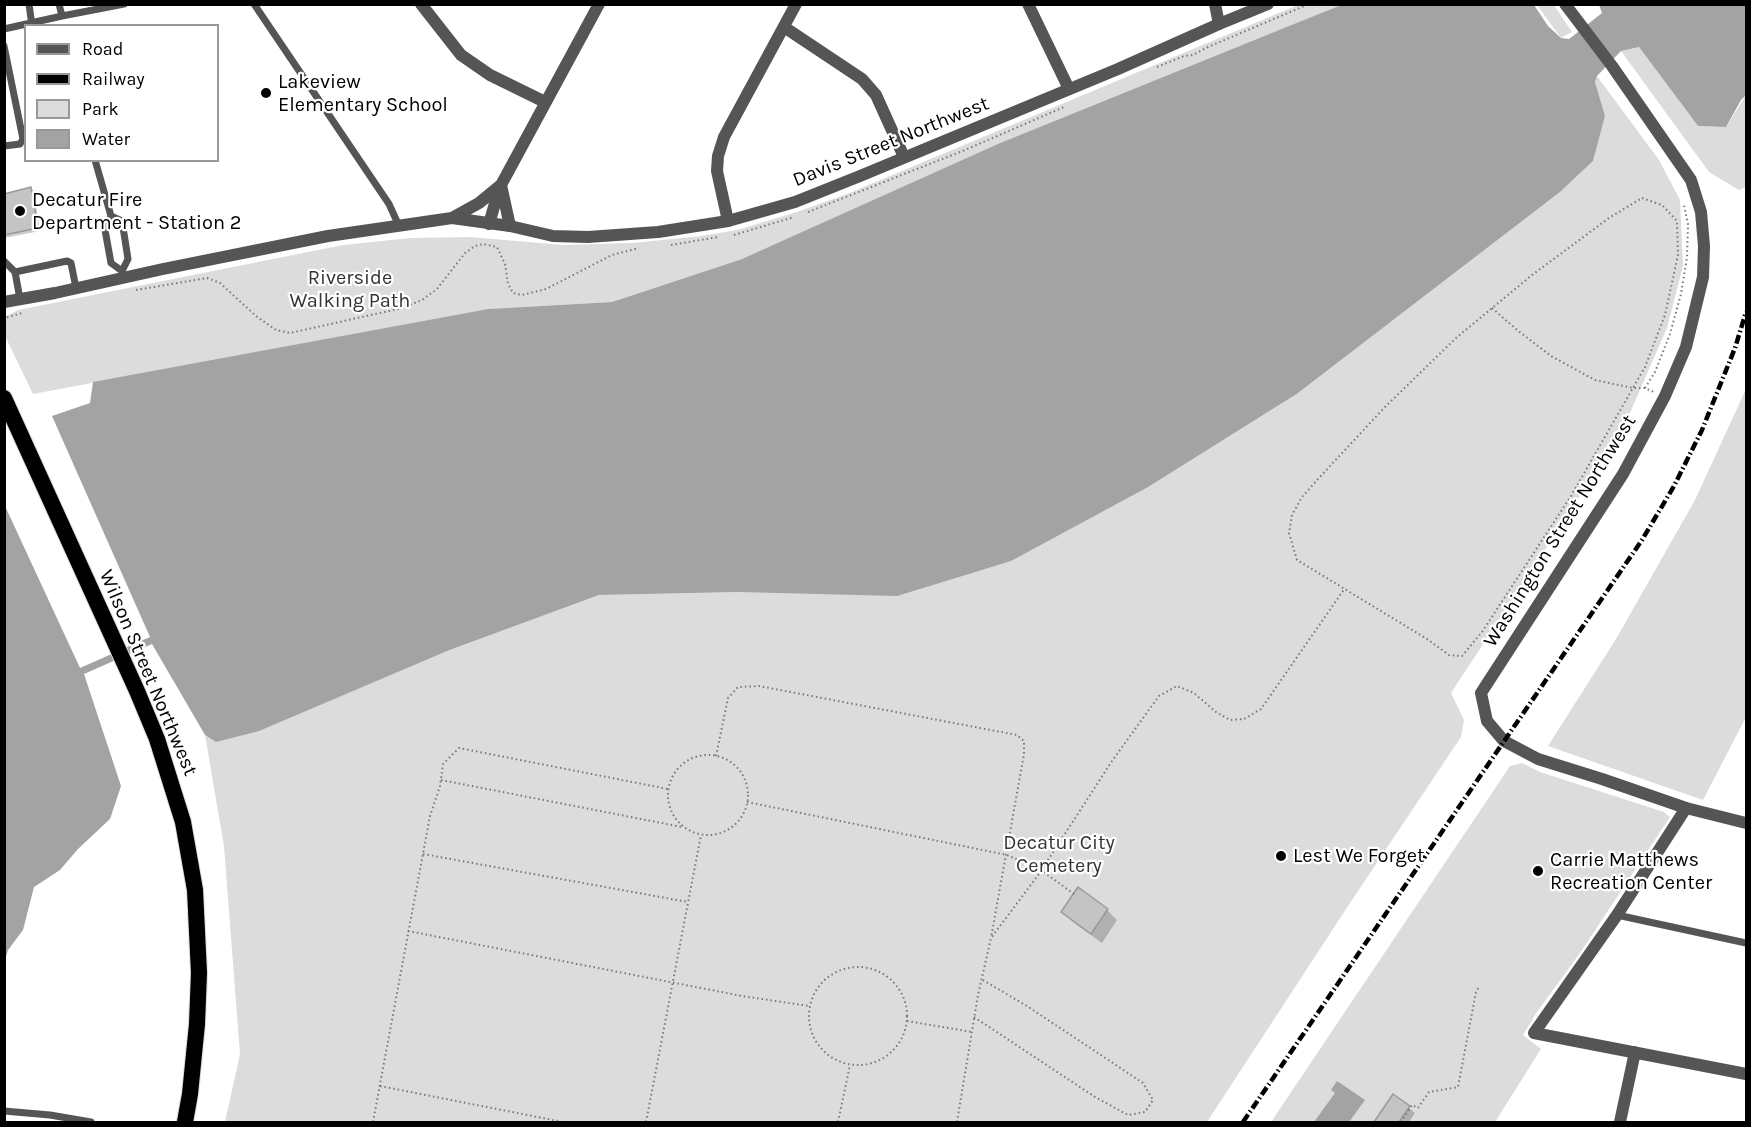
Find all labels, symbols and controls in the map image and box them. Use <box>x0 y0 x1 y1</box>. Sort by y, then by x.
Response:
legend <box>24 24 219 162</box>
text: Road <box>82 38 123 60</box>
text: Railway <box>82 68 145 90</box>
place label: Lakeview Elementary School <box>278 70 448 117</box>
marker: Lakeview Elementary School <box>259 86 273 100</box>
street label: Davis Street Northwest <box>789 92 993 192</box>
text: Park <box>82 98 119 120</box>
text: Water <box>82 128 130 150</box>
place label: Decatur Fire Department - Station 2 <box>32 188 241 235</box>
marker: Decatur Fire Department - Station 2 <box>13 204 27 218</box>
park label: Riverside Walking Path <box>290 266 410 313</box>
street label: Washington Street Northwest <box>1478 410 1642 652</box>
street label: Wilson Street Northwest <box>94 566 202 780</box>
park label: Decatur City Cemetery <box>1003 831 1115 878</box>
place label: Lest We Forget <box>1293 844 1424 868</box>
place label: Carrie Matthews Recreation Center <box>1550 848 1712 895</box>
marker: Lest We Forget <box>1274 849 1288 863</box>
marker: Carrie Matthews Recreation Center <box>1531 864 1545 878</box>

